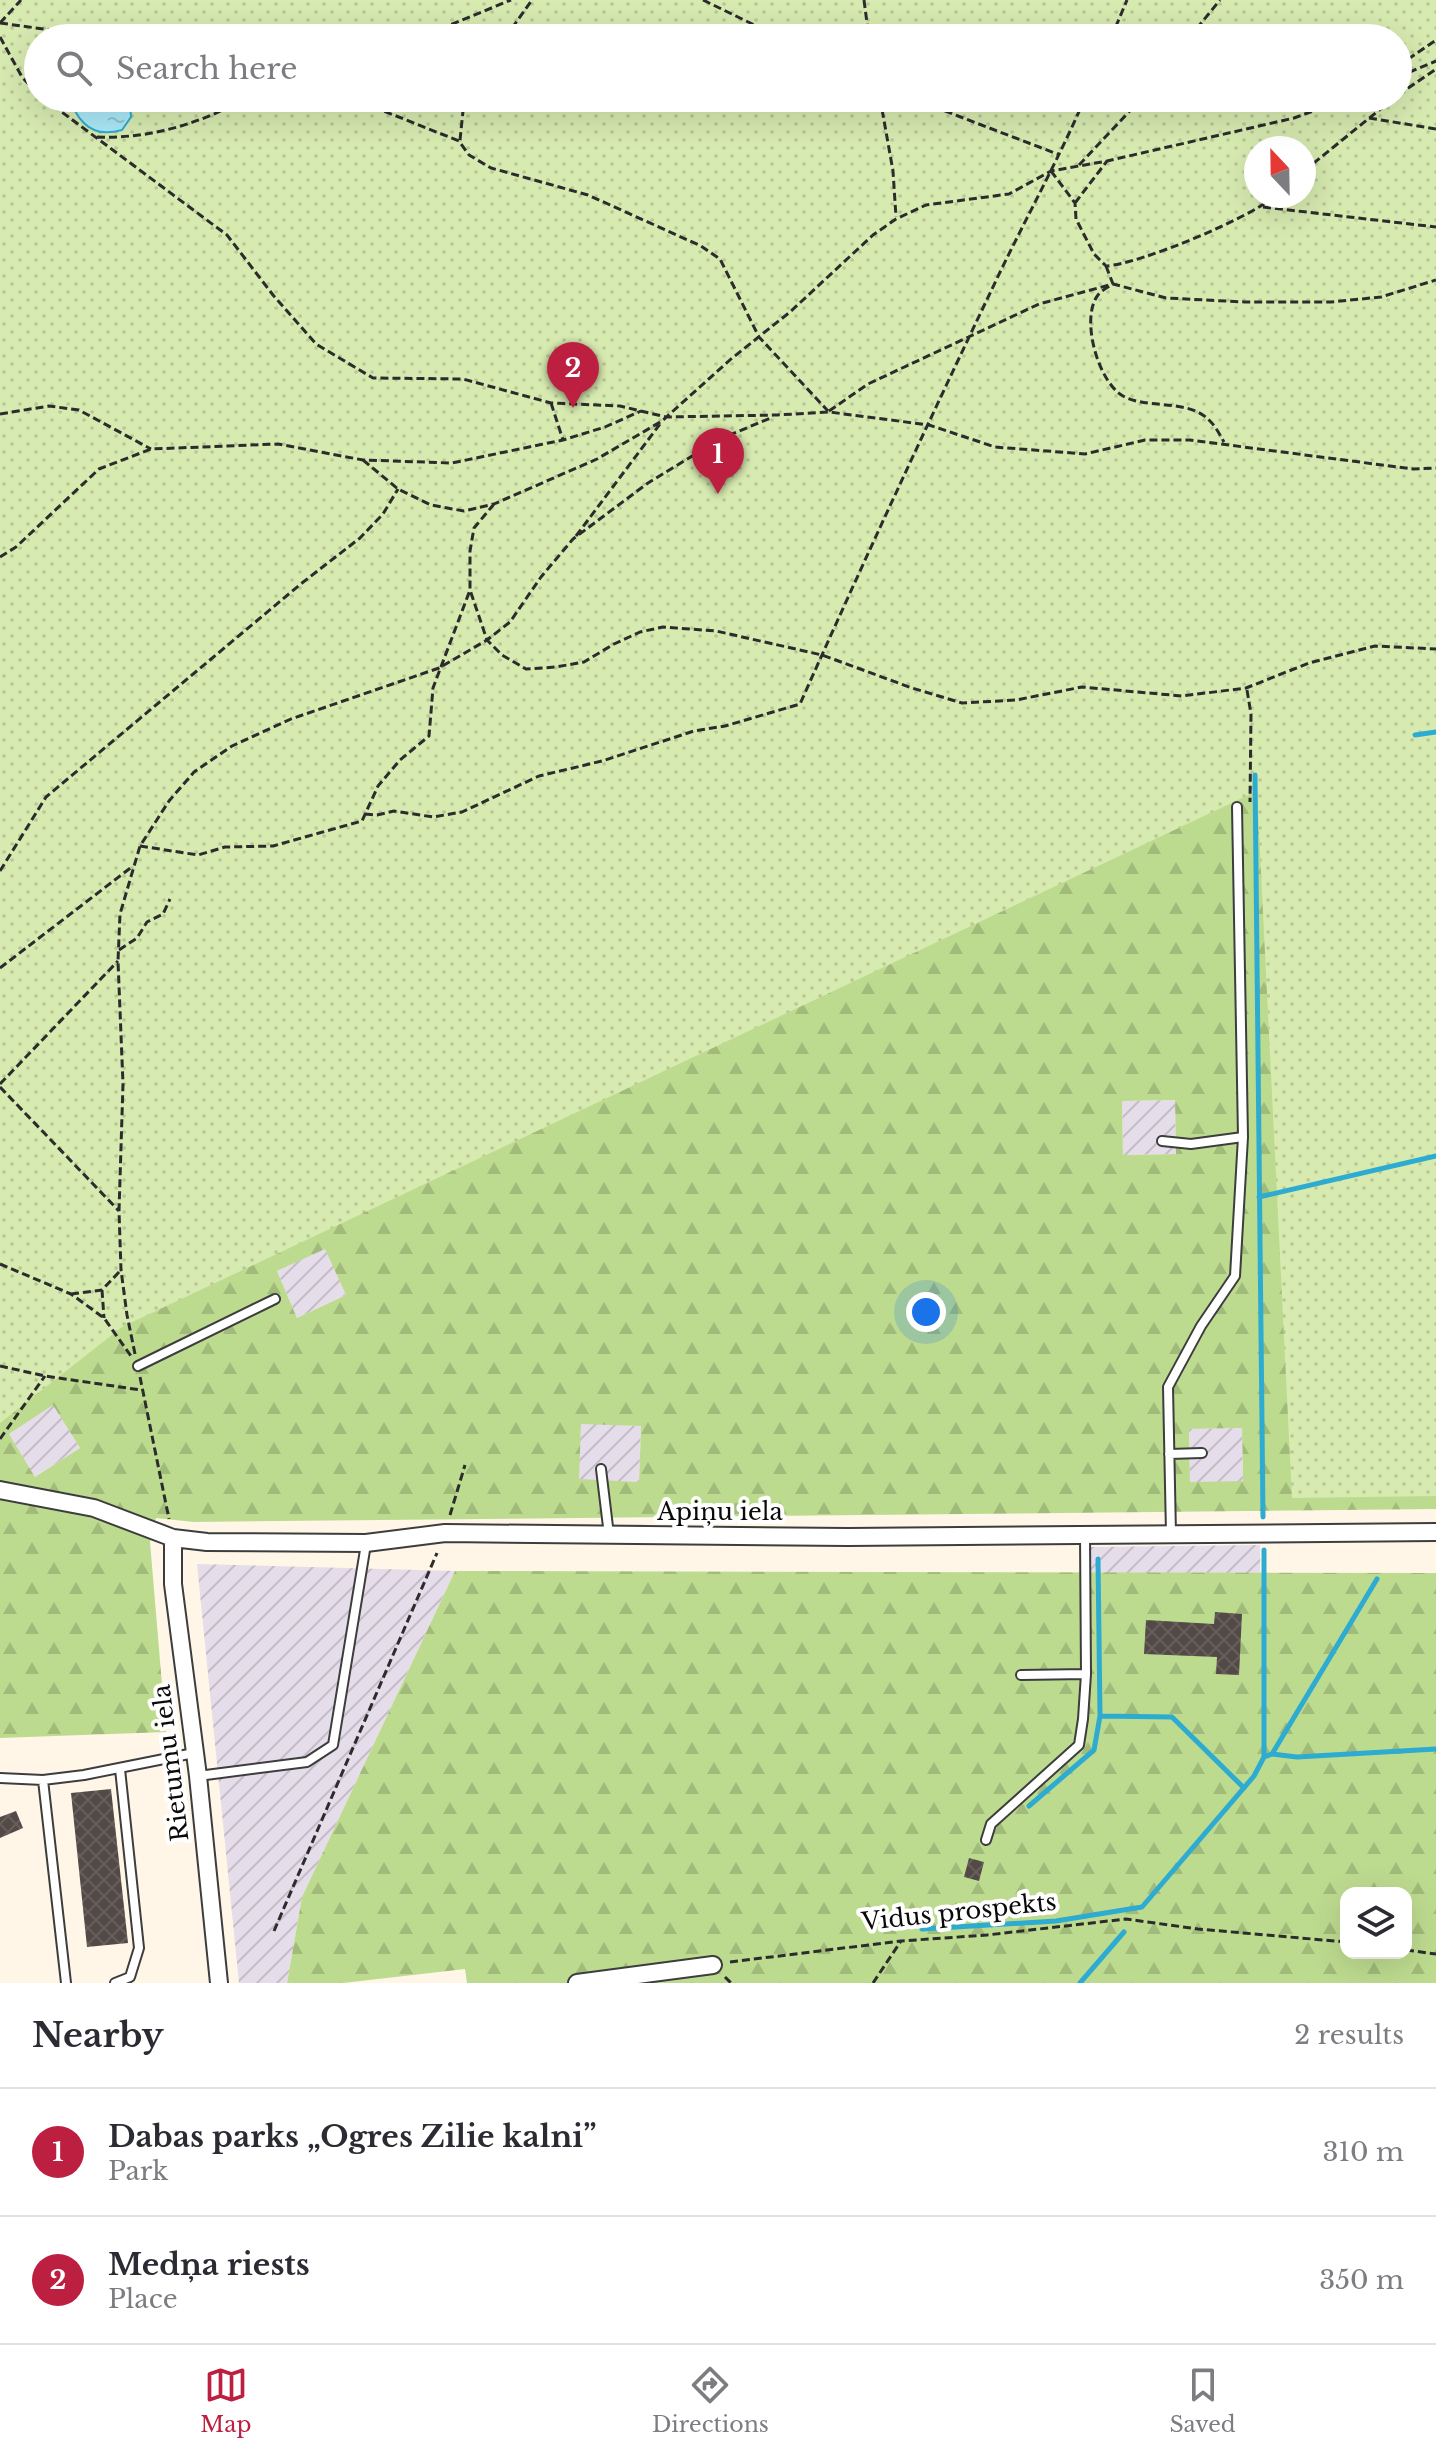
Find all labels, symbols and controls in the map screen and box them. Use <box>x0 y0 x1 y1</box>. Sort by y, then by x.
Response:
search box <box>24 24 1412 112</box>
icon: search <box>52 46 96 90</box>
text: Search here <box>116 50 297 87</box>
north arrow <box>1244 136 1316 208</box>
pin: 2 <box>547 342 599 408</box>
pin: 1 <box>692 428 744 494</box>
your location <box>906 1292 946 1332</box>
street label: Apiņu iela <box>656 1497 783 1526</box>
street label: Rietumu iela <box>146 1682 195 1843</box>
street label: Vidus prospekts <box>859 1887 1058 1936</box>
map controls <box>1340 1887 1412 1959</box>
button: layers <box>1340 1887 1412 1959</box>
text: Nearby <box>32 2014 164 2056</box>
text: 2 results <box>1294 2019 1404 2051</box>
text: Dabas parks „Ogres Zilie kalni” <box>108 2118 596 2155</box>
text: 1 <box>52 2136 64 2168</box>
text: 310 m <box>1322 2136 1404 2168</box>
text: Park <box>108 2155 168 2187</box>
text: Medņa riests <box>108 2246 310 2283</box>
text: 2 <box>50 2264 66 2296</box>
text: 350 m <box>1319 2264 1404 2296</box>
text: Place <box>108 2283 178 2315</box>
tab: Map <box>200 2363 251 2438</box>
tab: Directions <box>652 2363 769 2438</box>
tab: Saved <box>1169 2363 1236 2438</box>

